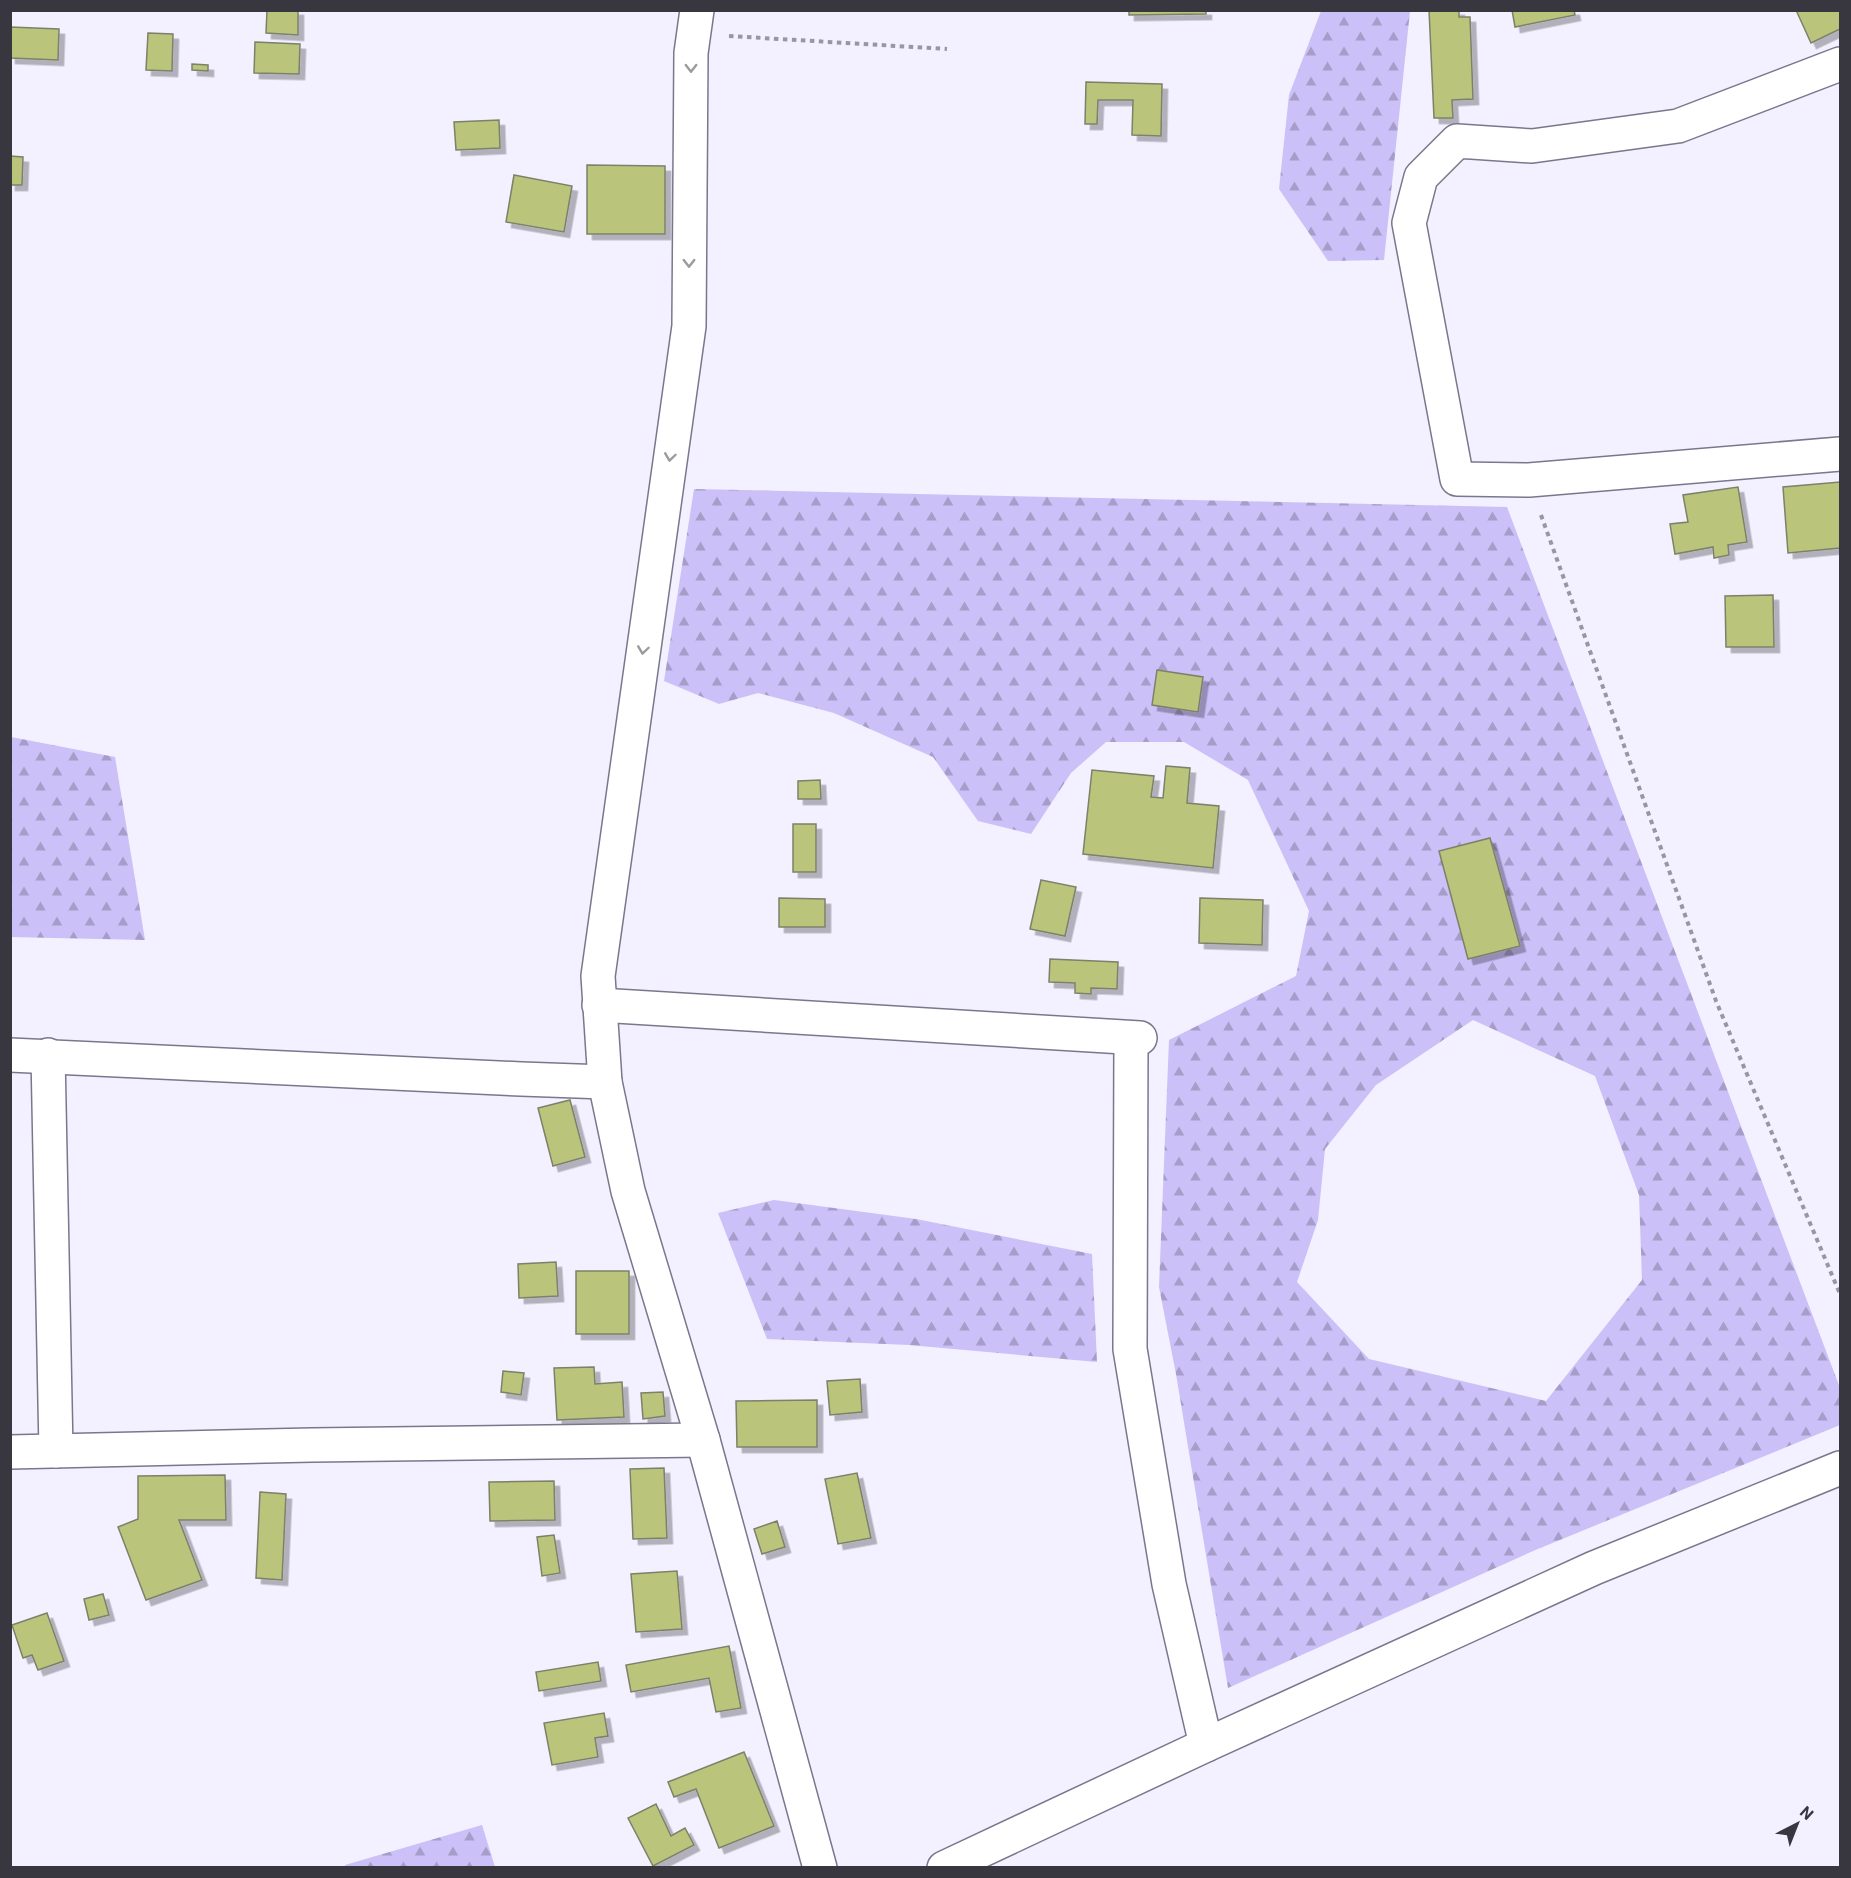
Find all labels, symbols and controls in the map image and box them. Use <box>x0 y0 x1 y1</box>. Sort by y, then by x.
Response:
one-way arrow <box>684 64 697 73</box>
one-way arrow <box>683 259 695 268</box>
one-way arrow <box>665 453 677 462</box>
one-way arrow <box>638 646 650 655</box>
north arrow <box>1767 1794 1827 1854</box>
text: N <box>1796 1802 1817 1824</box>

